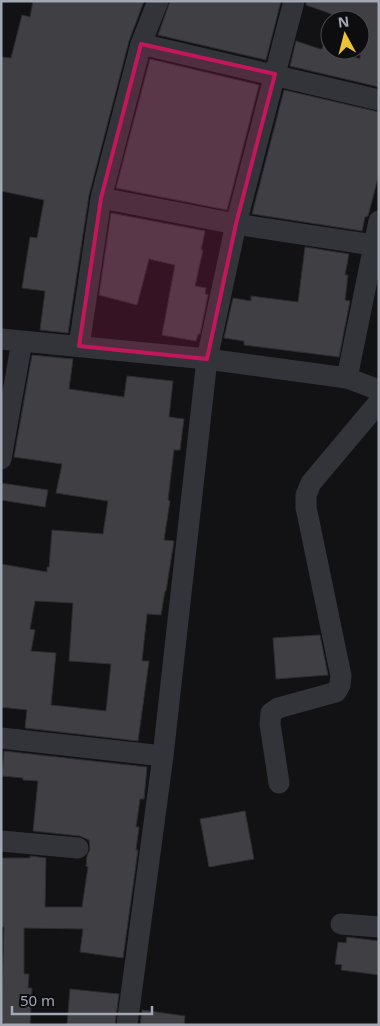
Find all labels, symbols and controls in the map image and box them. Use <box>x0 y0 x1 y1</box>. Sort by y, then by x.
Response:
north arrow <box>320 10 370 60</box>
text: N <box>337 11 350 32</box>
scale bar <box>12 984 152 1016</box>
text: 50 m <box>20 990 55 1010</box>

